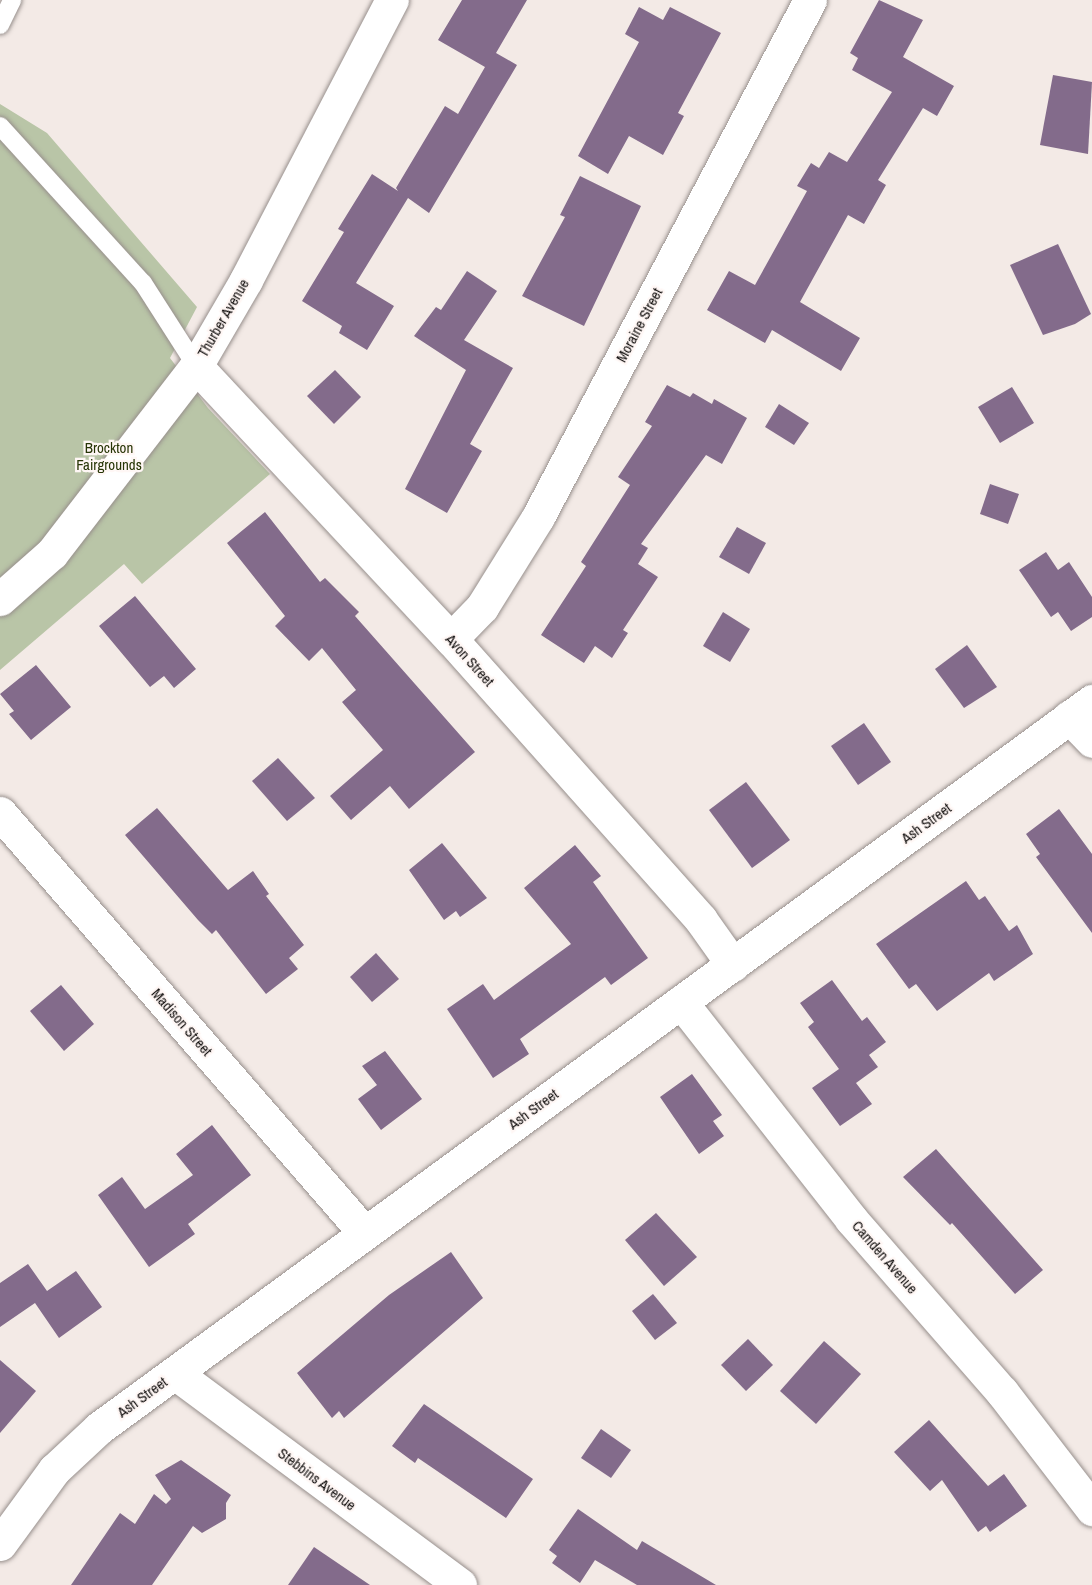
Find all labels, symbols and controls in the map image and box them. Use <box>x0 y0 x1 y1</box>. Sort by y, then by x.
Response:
street label: Thurber Avenue <box>193 275 253 361</box>
street label: Moraine Street <box>612 285 666 365</box>
park label: Brockton Fairgrounds <box>76 438 142 473</box>
street label: Avon Street <box>442 630 498 690</box>
street label: Ash Street <box>897 799 955 847</box>
street label: Madison Street <box>148 985 216 1059</box>
street label: Ash Street <box>504 1085 562 1133</box>
street label: Camden Avenue <box>848 1217 922 1297</box>
street label: Ash Street <box>113 1373 171 1421</box>
street label: Stebbins Avenue <box>274 1444 360 1514</box>

